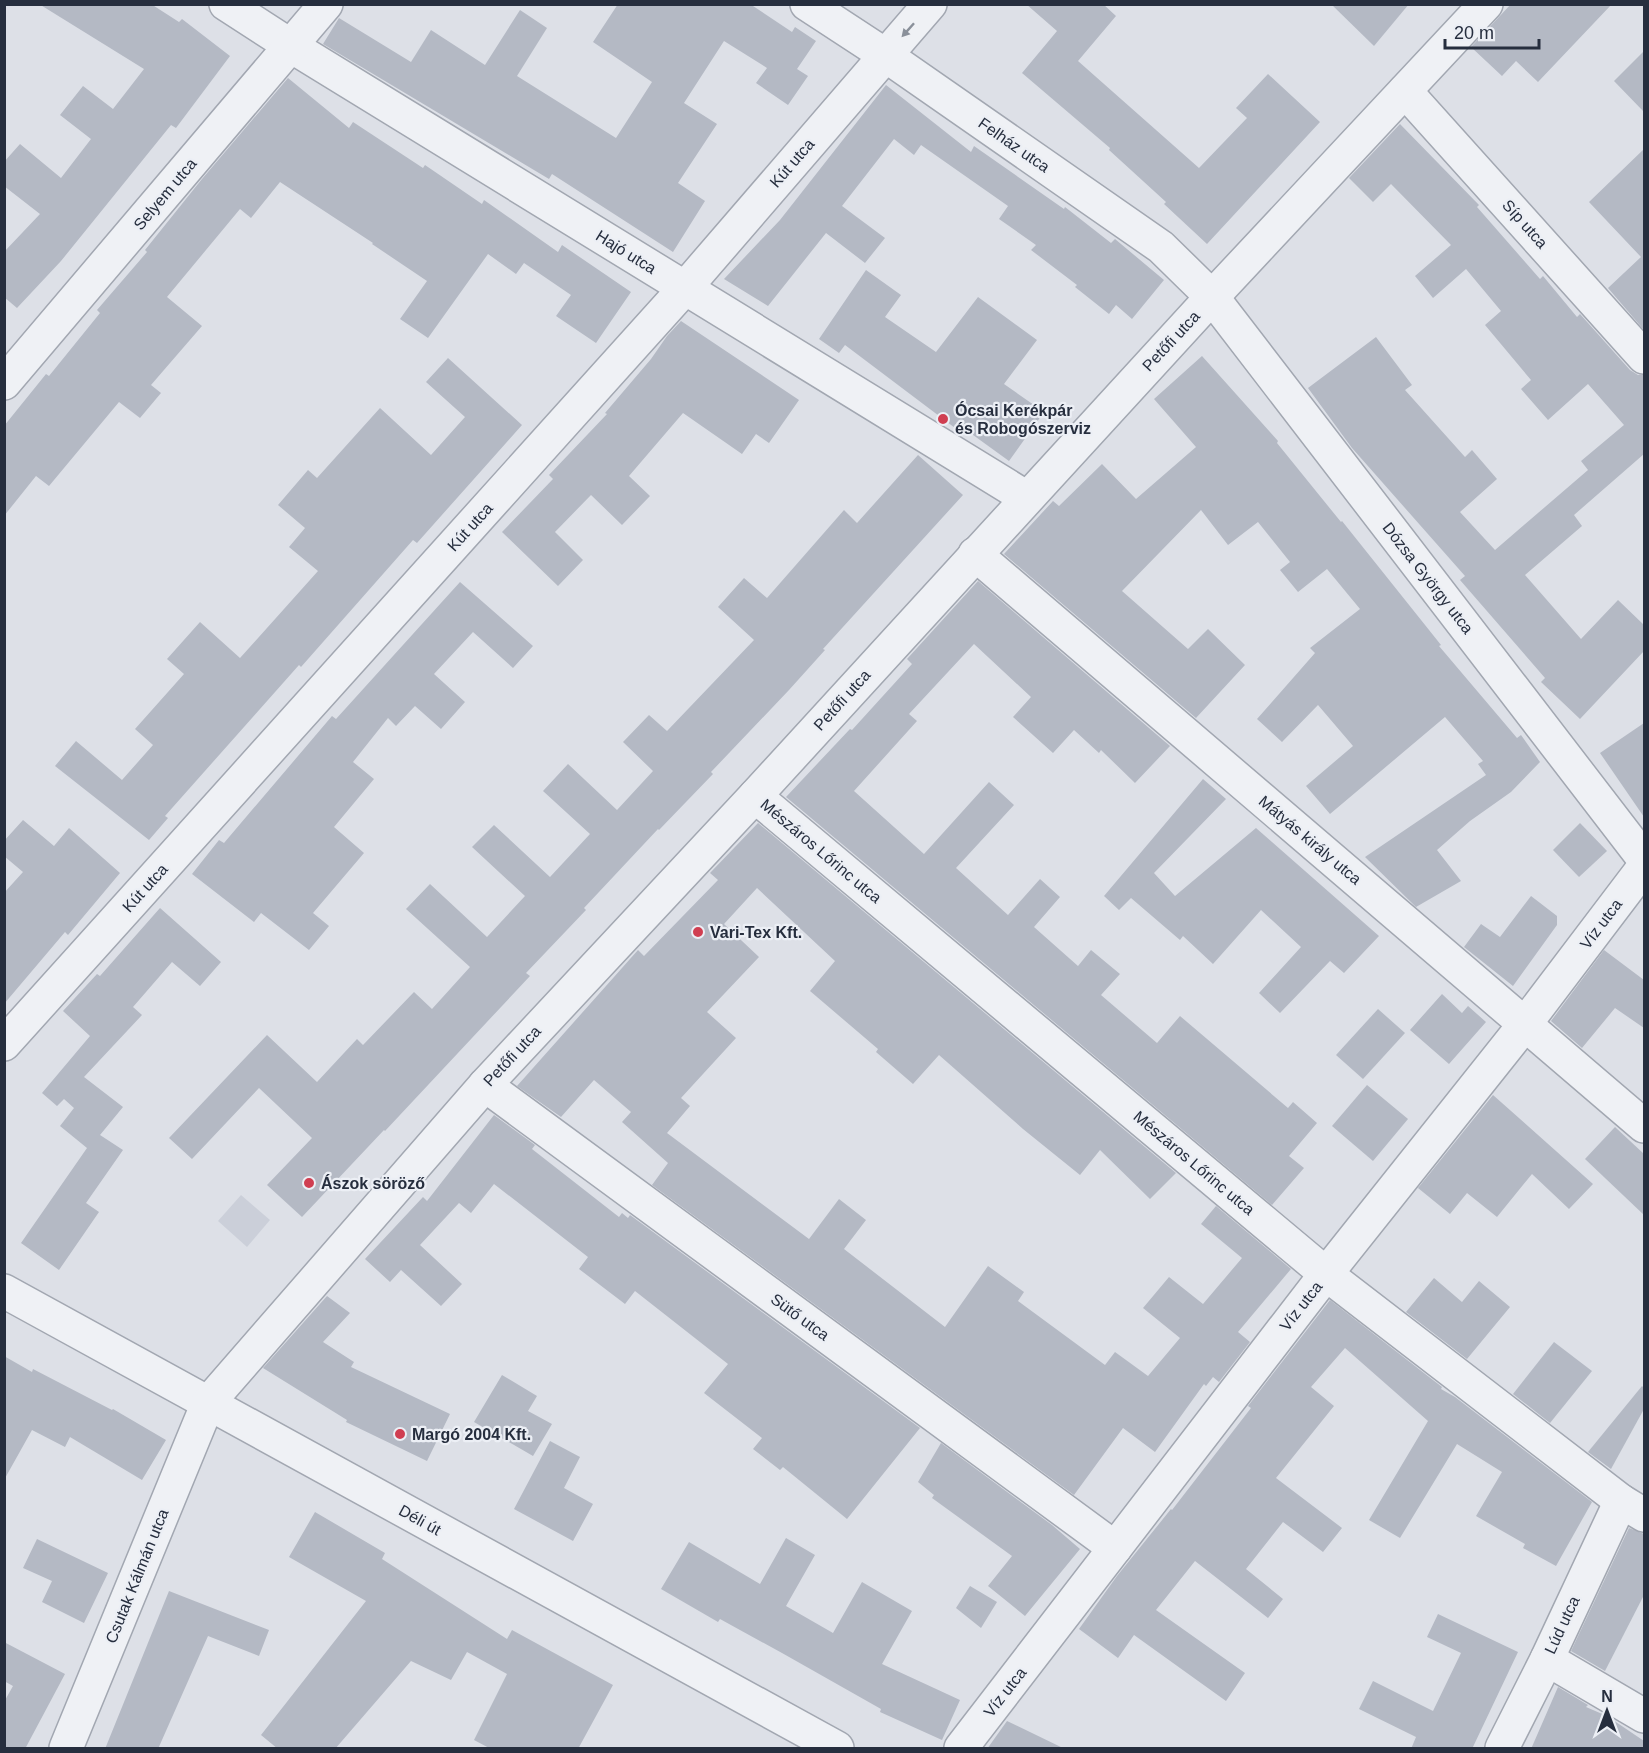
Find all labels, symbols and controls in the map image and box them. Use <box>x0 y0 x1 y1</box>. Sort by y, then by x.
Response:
scale bar <box>1445 12 1540 50</box>
one-way arrow <box>902 22 915 37</box>
text: 20 m <box>1454 23 1494 43</box>
street label: Felház utca <box>975 114 1053 176</box>
street label: Kút utca <box>766 135 818 191</box>
street label: Selyem utca <box>130 155 200 233</box>
street label: Síp utca <box>1499 196 1551 252</box>
street label: Hajó utca <box>593 227 659 277</box>
street label: Petőfi utca <box>1139 307 1203 374</box>
place label: Ócsai Kerékpár és Robogószerviz <box>955 401 1091 437</box>
marker: Ócsai Kerékpár és Robogószerviz <box>936 412 950 426</box>
street label: Kút utca <box>444 499 496 555</box>
street label: Dózsa György utca <box>1379 519 1477 637</box>
street label: Petőfi utca <box>810 666 874 734</box>
street label: Mátyás király utca <box>1255 792 1365 888</box>
street label: Mészáros Lőrinc utca <box>757 796 885 906</box>
street label: Kút utca <box>119 860 171 916</box>
street label: Víz utca <box>1577 896 1625 952</box>
place label: Vari-Tex Kft. <box>710 924 802 941</box>
marker: Vari-Tex Kft. <box>691 925 705 939</box>
street label: Petőfi utca <box>480 1022 544 1089</box>
street label: Mészáros Lőrinc utca <box>1130 1108 1258 1218</box>
place label: Ászok söröző <box>321 1174 425 1192</box>
marker: Ászok söröző <box>302 1176 316 1190</box>
street label: Víz utca <box>1277 1278 1326 1334</box>
street label: Sütő utca <box>768 1290 832 1344</box>
place label: Margó 2004 Kft. <box>412 1426 531 1443</box>
marker: Margó 2004 Kft. <box>393 1427 407 1441</box>
street label: Déli út <box>396 1502 444 1539</box>
street label: Csutak Kálmán utca <box>102 1506 172 1646</box>
street label: Lúd utca <box>1541 1594 1583 1656</box>
street label: Víz utca <box>981 1664 1030 1720</box>
north arrow <box>1577 1681 1637 1741</box>
text: N <box>1601 1688 1613 1705</box>

